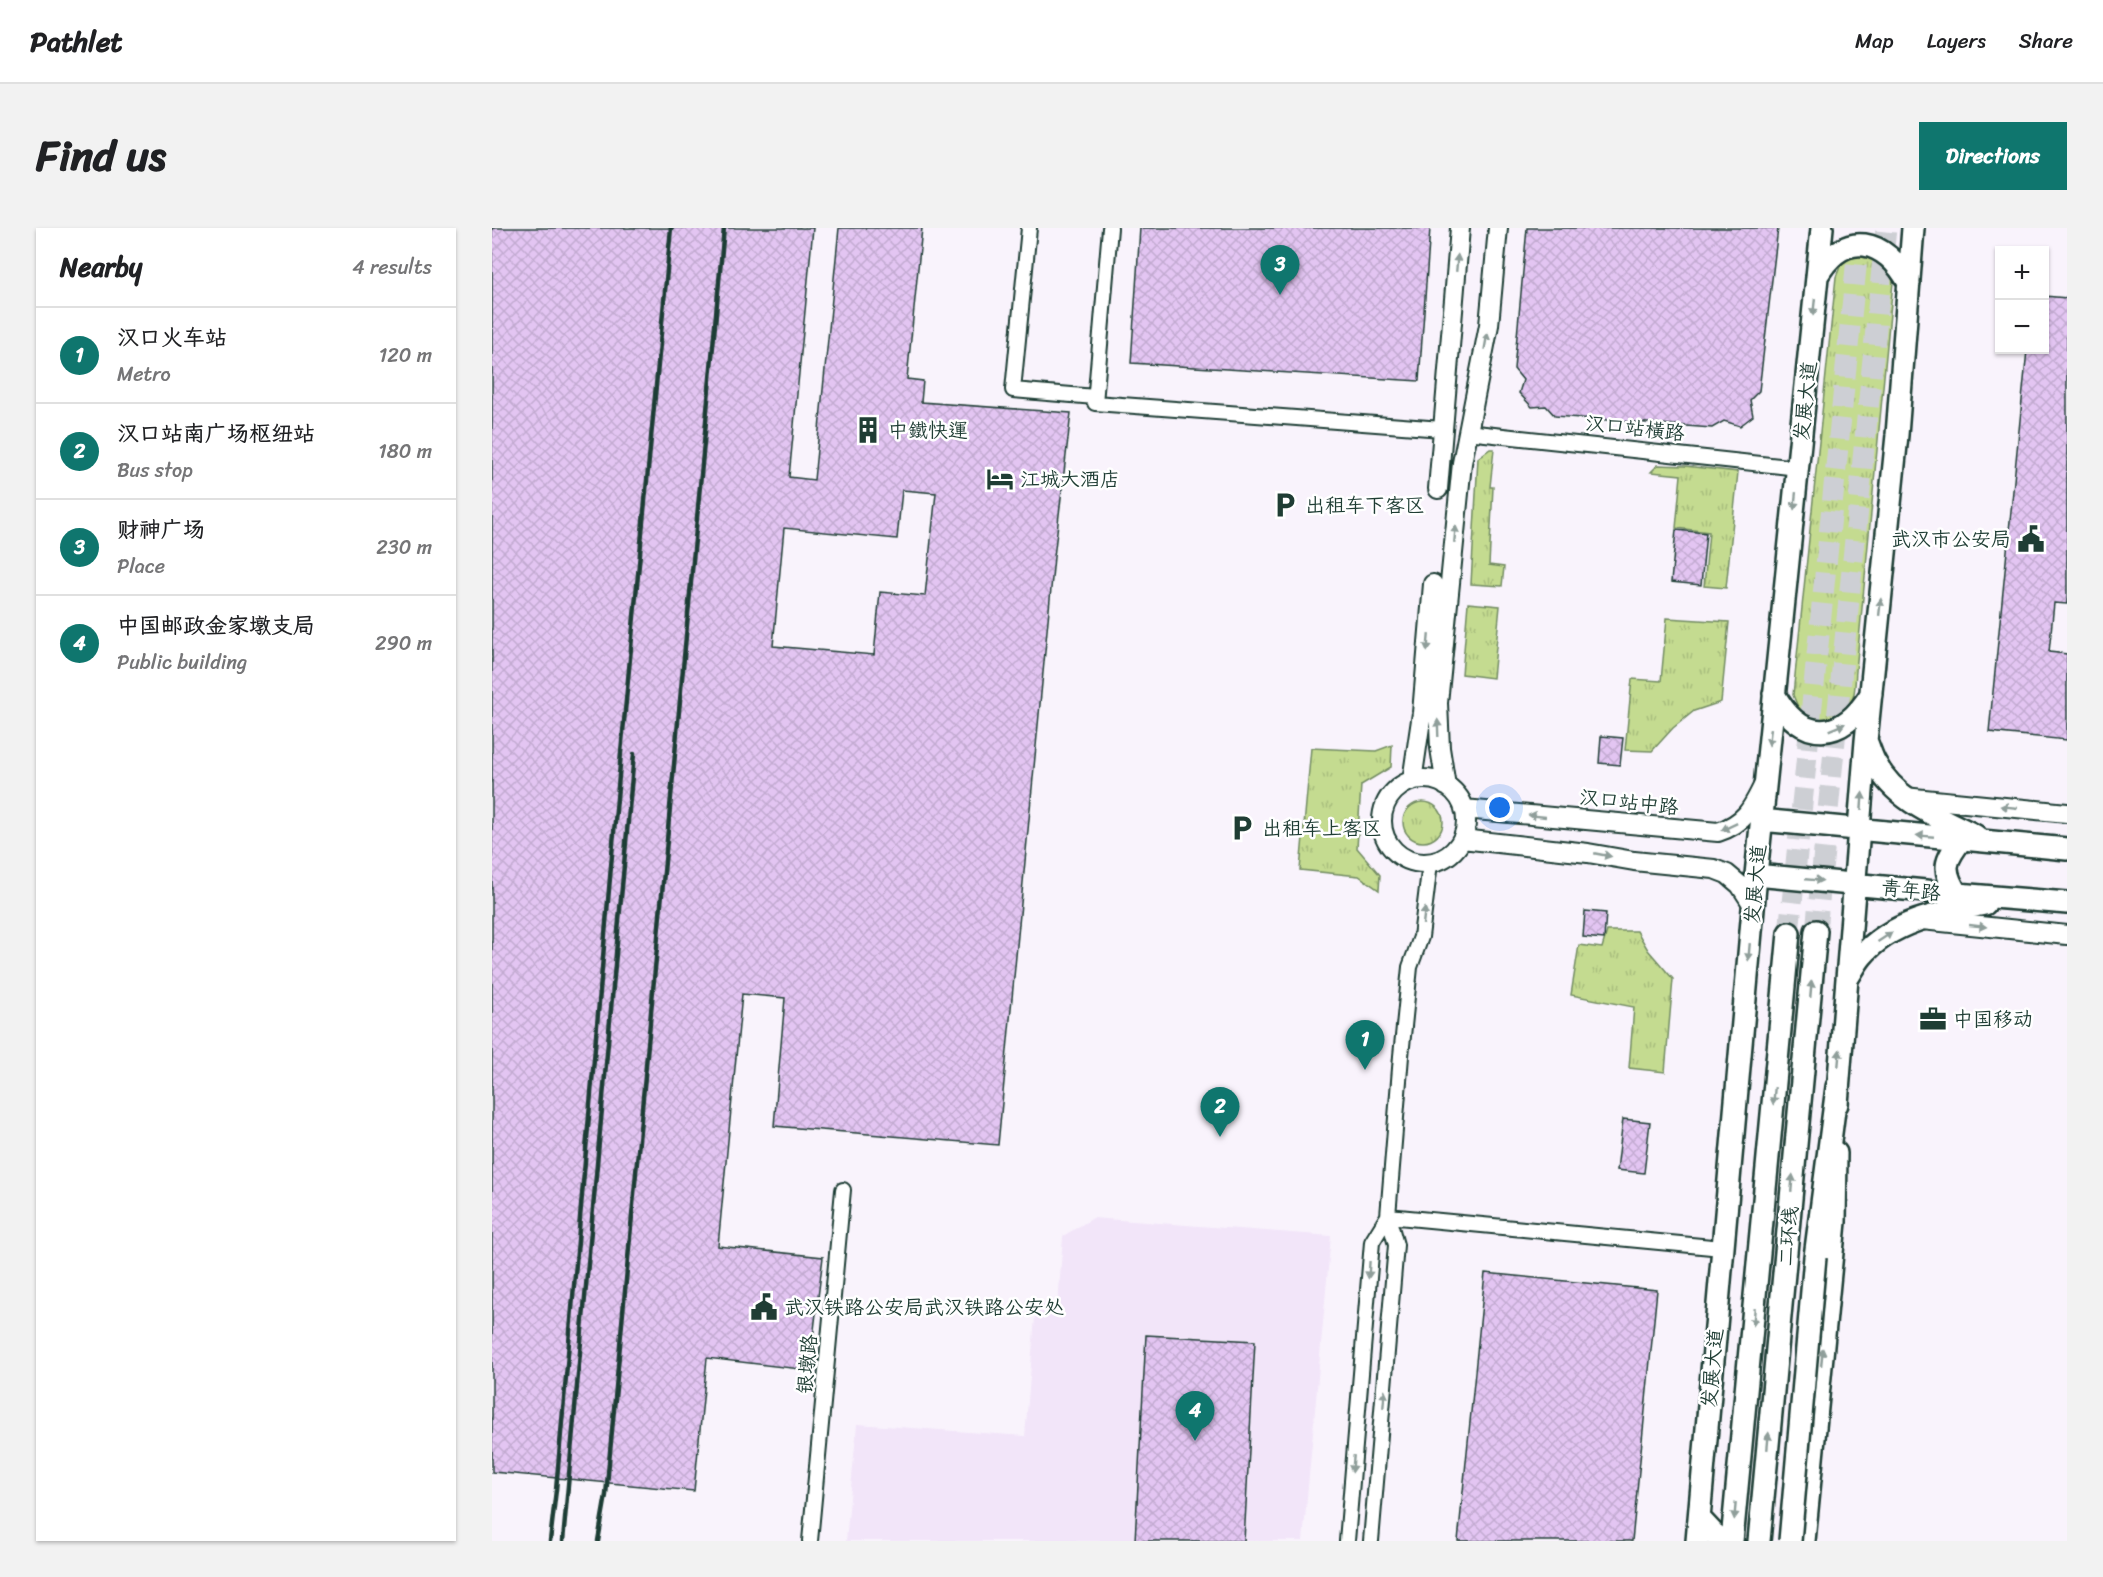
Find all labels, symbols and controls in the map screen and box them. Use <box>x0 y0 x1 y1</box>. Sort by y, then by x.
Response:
text: Pathlet <box>30 17 123 66</box>
text: Map <box>1855 22 1894 60</box>
text: Layers <box>1927 22 1986 60</box>
text: Share <box>2019 22 2073 60</box>
text: Find us <box>36 119 166 193</box>
button: Directions <box>1919 122 2067 190</box>
text: Nearby <box>60 244 142 290</box>
pin: 3 <box>1260 245 1300 295</box>
map controls <box>1995 246 2049 354</box>
button: + <box>1995 246 2049 300</box>
text: 4 results <box>352 250 432 285</box>
one-way arrow <box>1452 254 1462 273</box>
one-way arrow <box>1809 298 1819 317</box>
button: − <box>1995 300 2049 354</box>
text: 汉口火车站 <box>117 318 227 357</box>
one-way arrow <box>1481 332 1490 351</box>
text: 1 <box>75 338 84 373</box>
text: 120 m <box>379 338 432 373</box>
text: Metro <box>117 357 171 392</box>
street label: 发展大道 <box>1784 359 1827 443</box>
street label: 汉口站横路 <box>1583 406 1687 451</box>
place label: 中鐵快運 <box>888 413 968 448</box>
text: 汉口站南广场枢纽站 <box>117 414 315 453</box>
building icon: 中鐵快運 <box>853 415 883 445</box>
text: 2 <box>74 434 85 469</box>
text: 180 m <box>378 434 432 469</box>
text: Bus stop <box>117 453 193 488</box>
place label: 江城大酒店 <box>1020 462 1120 497</box>
hotel icon: 江城大酒店 <box>985 464 1015 494</box>
place label: 出租车下客区 <box>1305 488 1425 523</box>
parking icon: 出租车下客区 <box>1270 490 1300 520</box>
one-way arrow <box>1790 492 1800 511</box>
text: 财神广场 <box>117 510 205 549</box>
place label: 武汉市公安局 <box>1891 522 2011 557</box>
one-way arrow <box>1450 524 1460 543</box>
public building icon: 武汉市公安局 <box>2016 524 2046 554</box>
text: 3 <box>74 530 85 565</box>
text: 230 m <box>376 530 432 565</box>
text: Place <box>117 549 165 584</box>
one-way arrow <box>1875 597 1885 616</box>
text: 中国邮政金家墩支局 <box>117 606 315 645</box>
text: 4 <box>73 626 86 661</box>
text: 290 m <box>375 626 432 661</box>
one-way arrow <box>1423 633 1433 652</box>
text: Public building <box>117 645 247 680</box>
one-way arrow <box>1434 718 1443 737</box>
one-way arrow <box>1828 722 1846 732</box>
one-way arrow <box>1765 727 1775 746</box>
street label: 汉口站中路 <box>1577 780 1681 825</box>
one-way arrow <box>1858 792 1867 811</box>
your location <box>1485 793 1514 822</box>
one-way arrow <box>1999 802 2018 812</box>
place label: 出租车上客区 <box>1262 811 1382 846</box>
one-way arrow <box>1527 811 1546 821</box>
parking icon: 出租车上客区 <box>1227 813 1257 843</box>
one-way arrow <box>1721 822 1738 831</box>
one-way arrow <box>1916 831 1935 841</box>
street label: 发展大道 <box>1735 843 1776 925</box>
one-way arrow <box>1594 851 1613 860</box>
street label: 青年路 <box>1879 870 1944 911</box>
one-way arrow <box>1805 875 1824 885</box>
one-way arrow <box>1419 906 1429 925</box>
one-way arrow <box>1969 921 1988 931</box>
one-way arrow <box>1876 931 1892 943</box>
one-way arrow <box>1744 942 1754 961</box>
one-way arrow <box>1806 979 1816 998</box>
place label: 中国移动 <box>1953 1002 2033 1037</box>
office icon: 中国移动 <box>1918 1004 1948 1034</box>
pin: 1 <box>1346 1020 1384 1070</box>
one-way arrow <box>1835 1049 1844 1068</box>
one-way arrow <box>1769 1086 1779 1105</box>
pin: 2 <box>1200 1088 1240 1137</box>
one-way arrow <box>1787 1174 1797 1193</box>
street label: 二环线 <box>1768 1205 1809 1267</box>
one-way arrow <box>1365 1260 1374 1279</box>
place label: 武汉铁路公安局武汉铁路公安处 <box>784 1290 1064 1325</box>
public building icon: 武汉铁路公安局武汉铁路公安处 <box>749 1292 779 1322</box>
one-way arrow <box>1749 1308 1759 1327</box>
street label: 发展大道 <box>1692 1327 1733 1409</box>
street label: 银墩路 <box>787 1332 828 1395</box>
one-way arrow <box>1817 1348 1827 1367</box>
one-way arrow <box>1379 1390 1389 1409</box>
pin: 4 <box>1176 1392 1214 1441</box>
one-way arrow <box>1763 1431 1773 1450</box>
one-way arrow <box>1348 1455 1358 1474</box>
one-way arrow <box>1730 1502 1740 1521</box>

